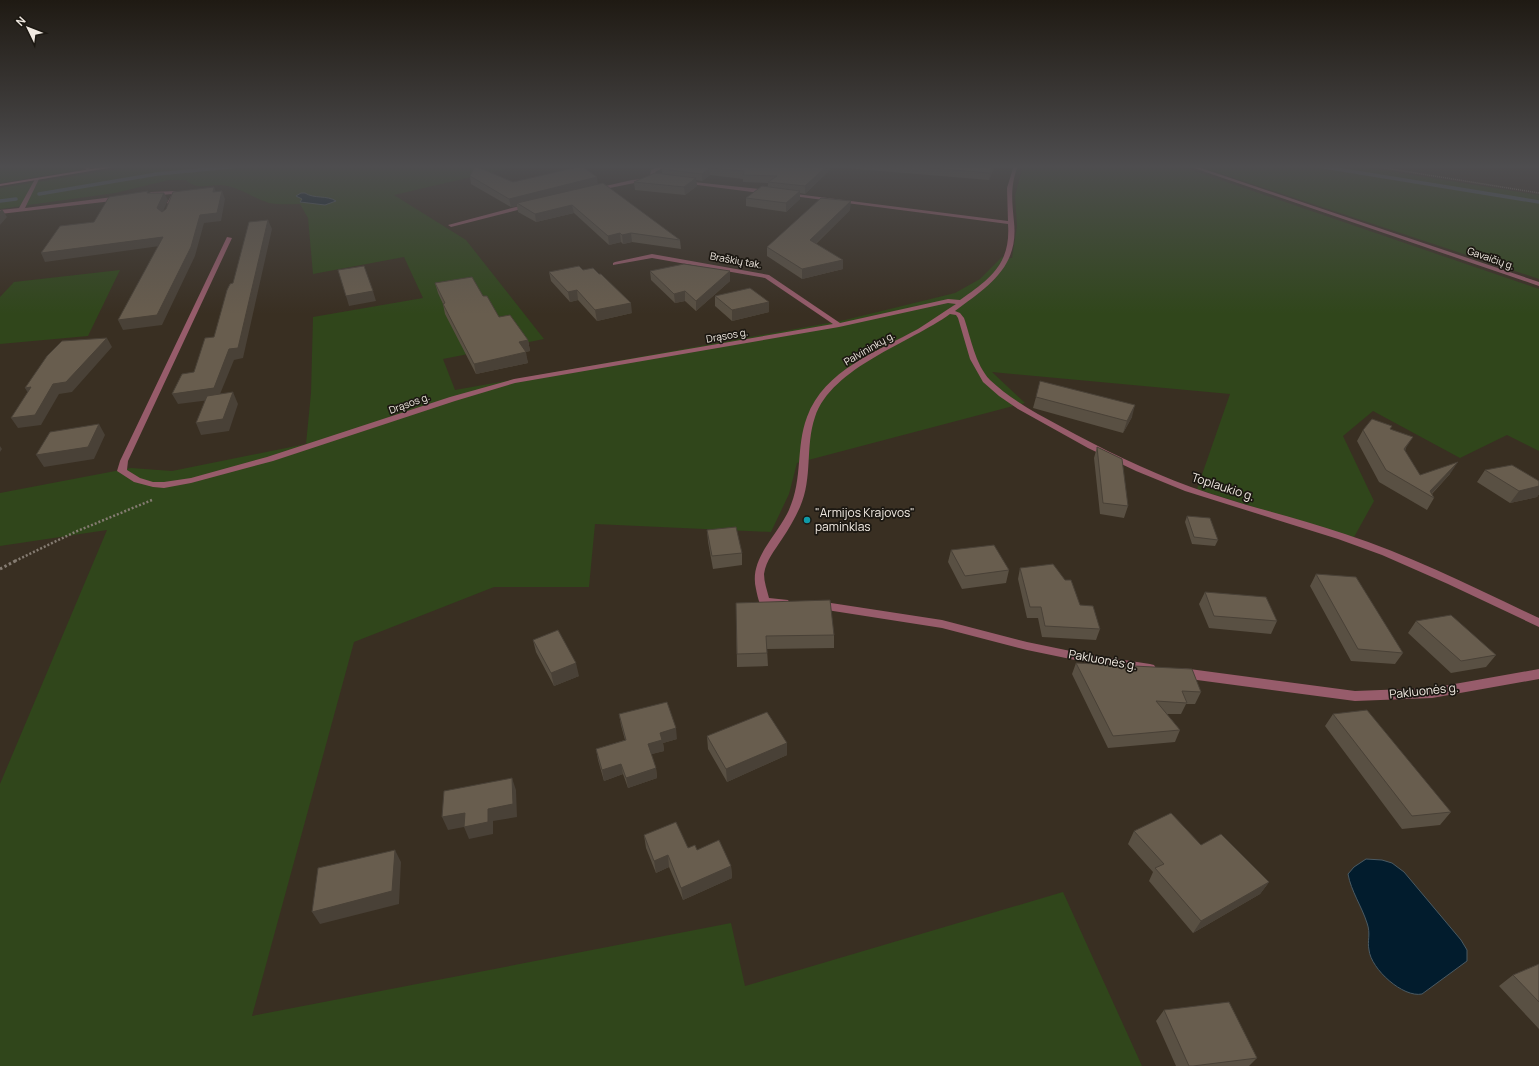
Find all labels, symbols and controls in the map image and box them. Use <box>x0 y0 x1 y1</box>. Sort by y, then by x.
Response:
north arrow <box>8 8 48 48</box>
text: N <box>12 13 29 29</box>
street label: Gavaičių g. <box>1465 243 1517 273</box>
street label: Braškių tak. <box>709 249 763 271</box>
street label: Drąsos g. <box>705 324 749 346</box>
street label: Palvininkų g. <box>841 328 897 368</box>
street label: Drąsos g. <box>387 389 431 417</box>
street label: Toplaukio g. <box>1189 468 1257 505</box>
place label: "Armijos Krajovos" paminklas <box>815 504 915 535</box>
marker: "Armijos Krajovos" paminklas <box>802 515 812 525</box>
street label: Pakluonės g. <box>1067 645 1139 674</box>
street label: Pakluonės g. <box>1388 678 1459 703</box>

